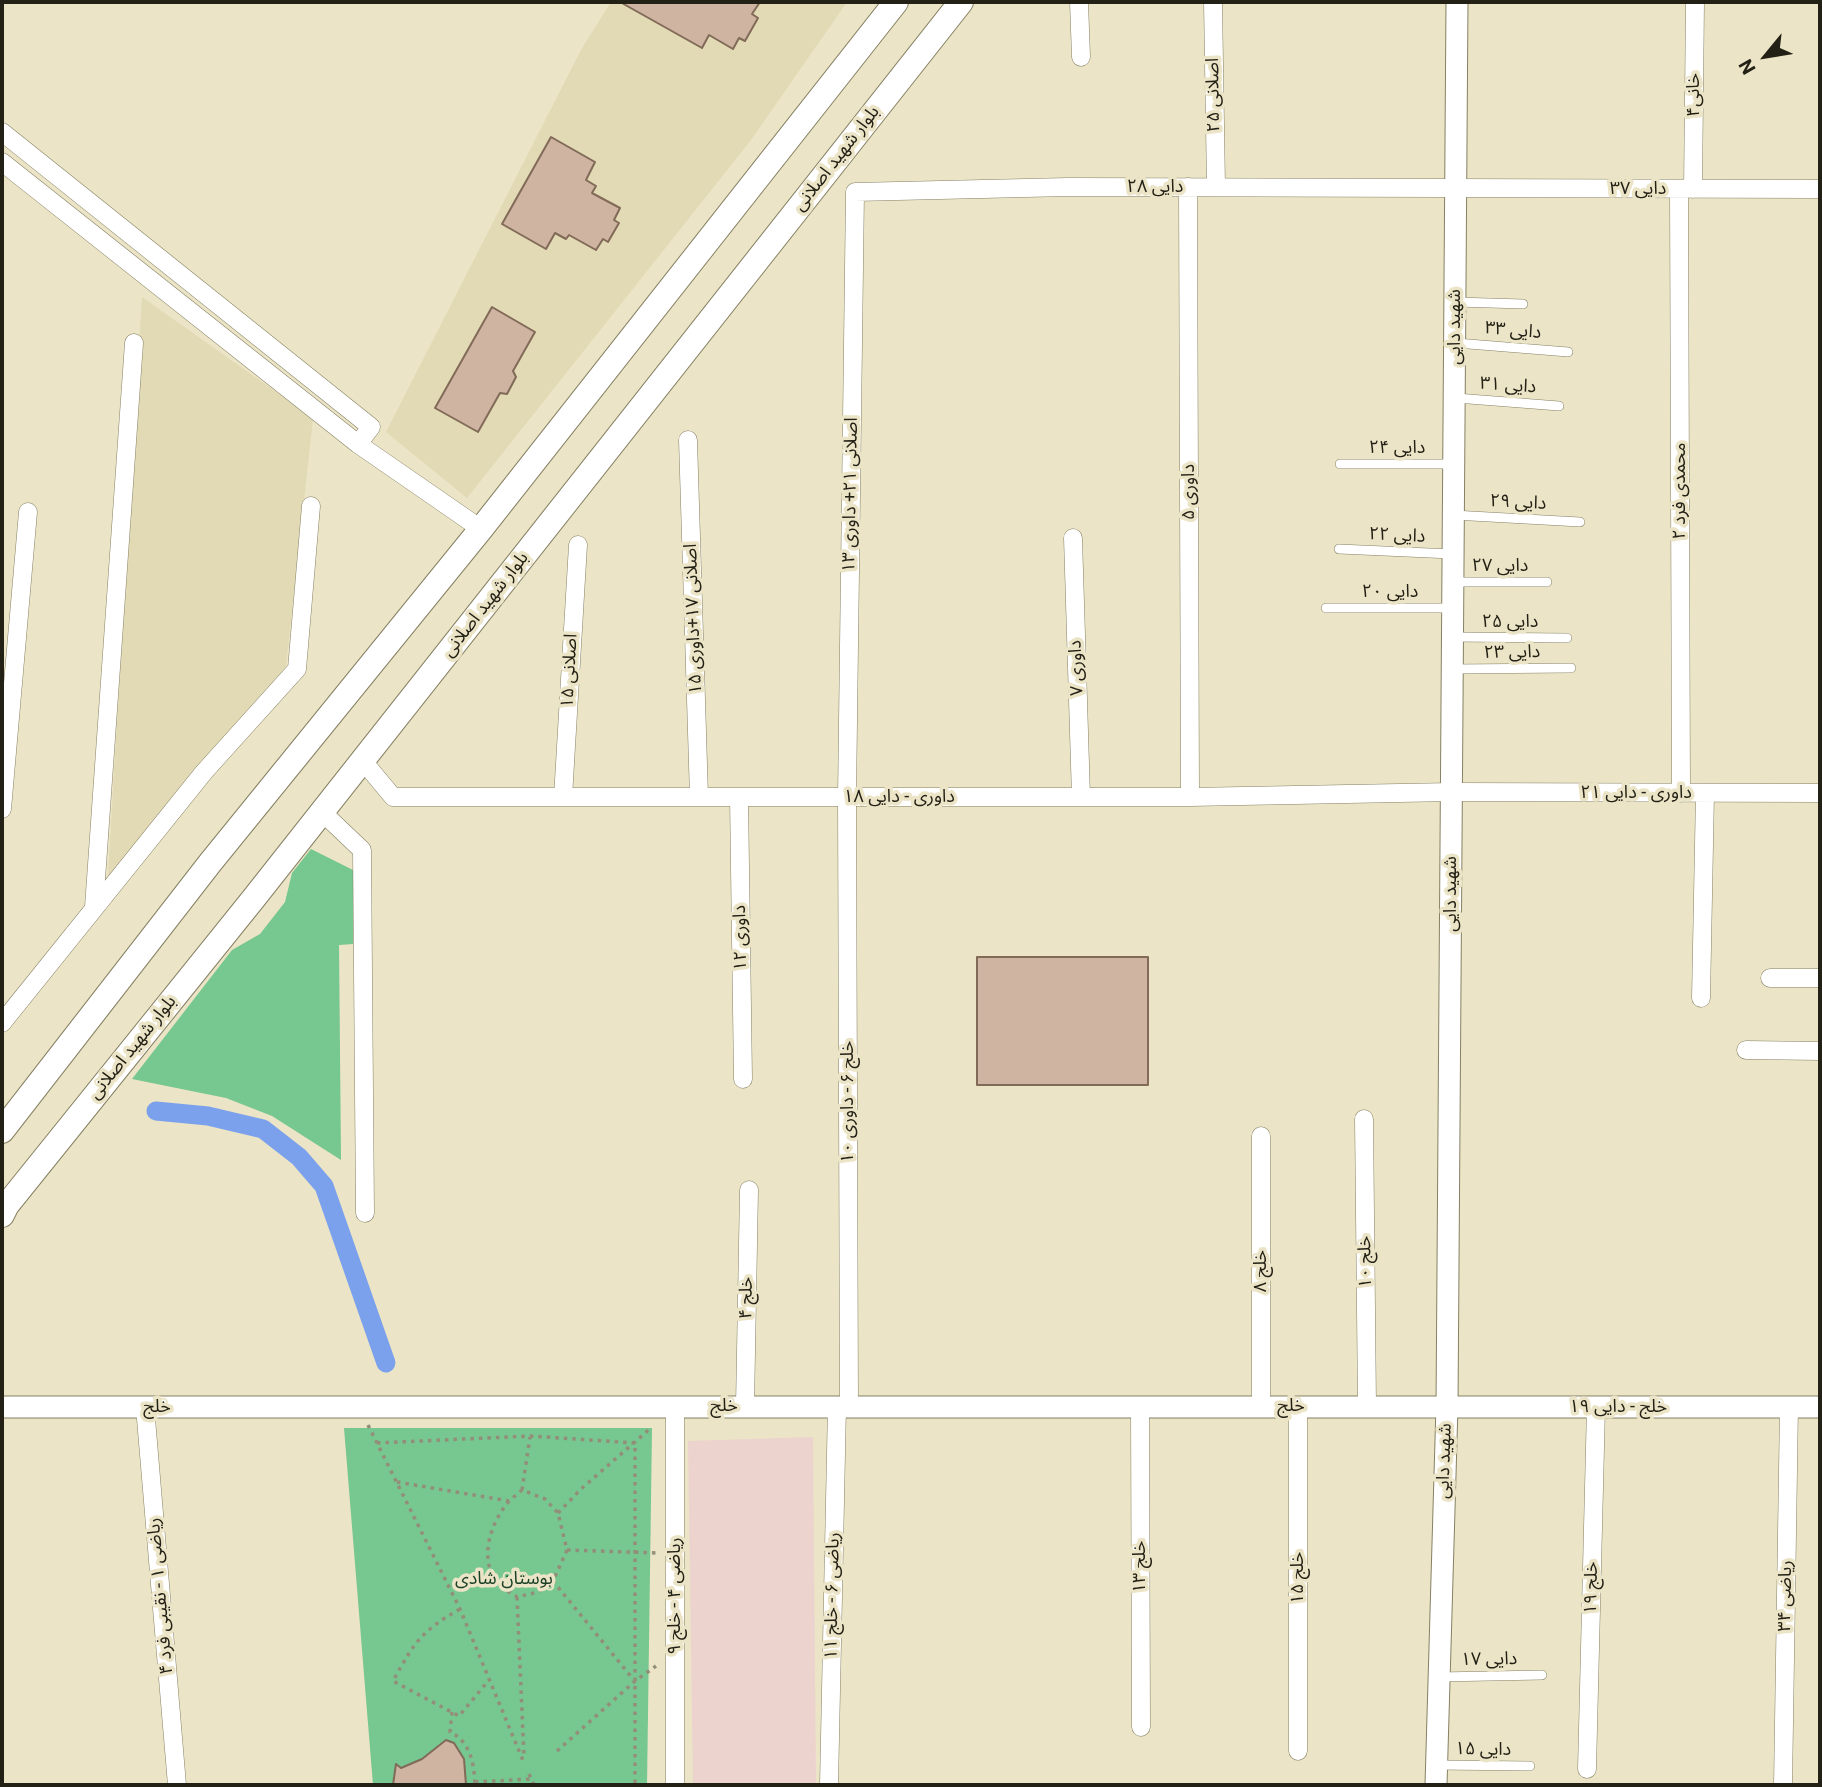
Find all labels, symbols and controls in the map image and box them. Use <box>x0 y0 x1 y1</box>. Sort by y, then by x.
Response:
north arrow <box>1731 21 1801 91</box>
text: N <box>1734 55 1761 78</box>
street label: اصلانی ۲۵ <box>1203 58 1225 132</box>
street label: خانی۴ <box>1683 73 1705 117</box>
street label: بلوار شهید اصلانی <box>789 102 885 216</box>
street label: دایی ۲۸ <box>1127 176 1183 198</box>
street label: دایی ۳۷ <box>1610 178 1666 200</box>
street label: شهید دایی <box>1444 289 1466 365</box>
street label: دایی ۳۳ <box>1484 318 1542 344</box>
street label: دایی ۳۱ <box>1479 373 1537 399</box>
street label: اصلانی ۲۱+ داوری ۱۳ <box>839 417 863 573</box>
street label: دایی ۲۴ <box>1369 437 1425 459</box>
street label: محمدی فرد ۲ <box>1669 442 1691 540</box>
street label: داوری ۵ <box>1178 464 1200 520</box>
street label: دایی ۲۹ <box>1489 491 1547 515</box>
street label: دایی ۲۲ <box>1368 524 1426 548</box>
street label: اصلانی ۱۷+داوری ۱۵ <box>681 543 707 695</box>
street label: بلوار شهید اصلانی <box>438 548 534 662</box>
street label: دایی ۲۷ <box>1472 555 1528 577</box>
street label: دایی ۲۰ <box>1362 581 1418 603</box>
street label: دایی ۲۵ <box>1482 611 1538 633</box>
street label: اصلانی ۱۵ <box>557 633 583 709</box>
street label: داوری ۷ <box>1065 640 1089 696</box>
street label: دایی ۲۳ <box>1484 642 1540 664</box>
street label: داوری - دایی ۲۱ <box>1580 782 1692 804</box>
street label: داوری - دایی ۱۸ <box>843 786 955 808</box>
street label: شهید دایی <box>1440 856 1462 932</box>
street label: داوری ۱۲ <box>730 905 752 971</box>
street label: بلوار شهید اصلانی <box>84 992 182 1104</box>
street label: خلج ۶ - داوری ۱۰ <box>837 1041 859 1163</box>
street label: خلج ۱۰ <box>1355 1235 1377 1289</box>
street label: خلج ۸ <box>1250 1250 1272 1292</box>
street label: خلج ۴ <box>736 1277 758 1319</box>
street label: خلج <box>710 1395 738 1417</box>
street label: خلج <box>1277 1395 1305 1417</box>
street label: خلج <box>143 1396 171 1418</box>
street label: خلج - دایی ۱۹ <box>1569 1396 1667 1418</box>
street label: شهید دایی <box>1433 1423 1457 1499</box>
street label: ریاضی ۱ - نقیبی فرد ۴ <box>143 1517 179 1675</box>
street label: ریاضی ۶ - خلج ۱۱ <box>821 1532 845 1660</box>
street label: ریاضی ۴ - خلج ۹ <box>664 1537 686 1655</box>
street label: خلج ۱۳ <box>1129 1541 1151 1593</box>
street label: خلج ۱۵ <box>1287 1552 1309 1604</box>
street label: ریاضی ۳۴ <box>1775 1560 1797 1632</box>
street label: خلج ۱۹ <box>1581 1561 1603 1615</box>
park label: بوستان شادی <box>455 1568 553 1590</box>
street label: دایی ۱۷ <box>1461 1649 1517 1671</box>
street label: دایی ۱۵ <box>1455 1739 1511 1761</box>

